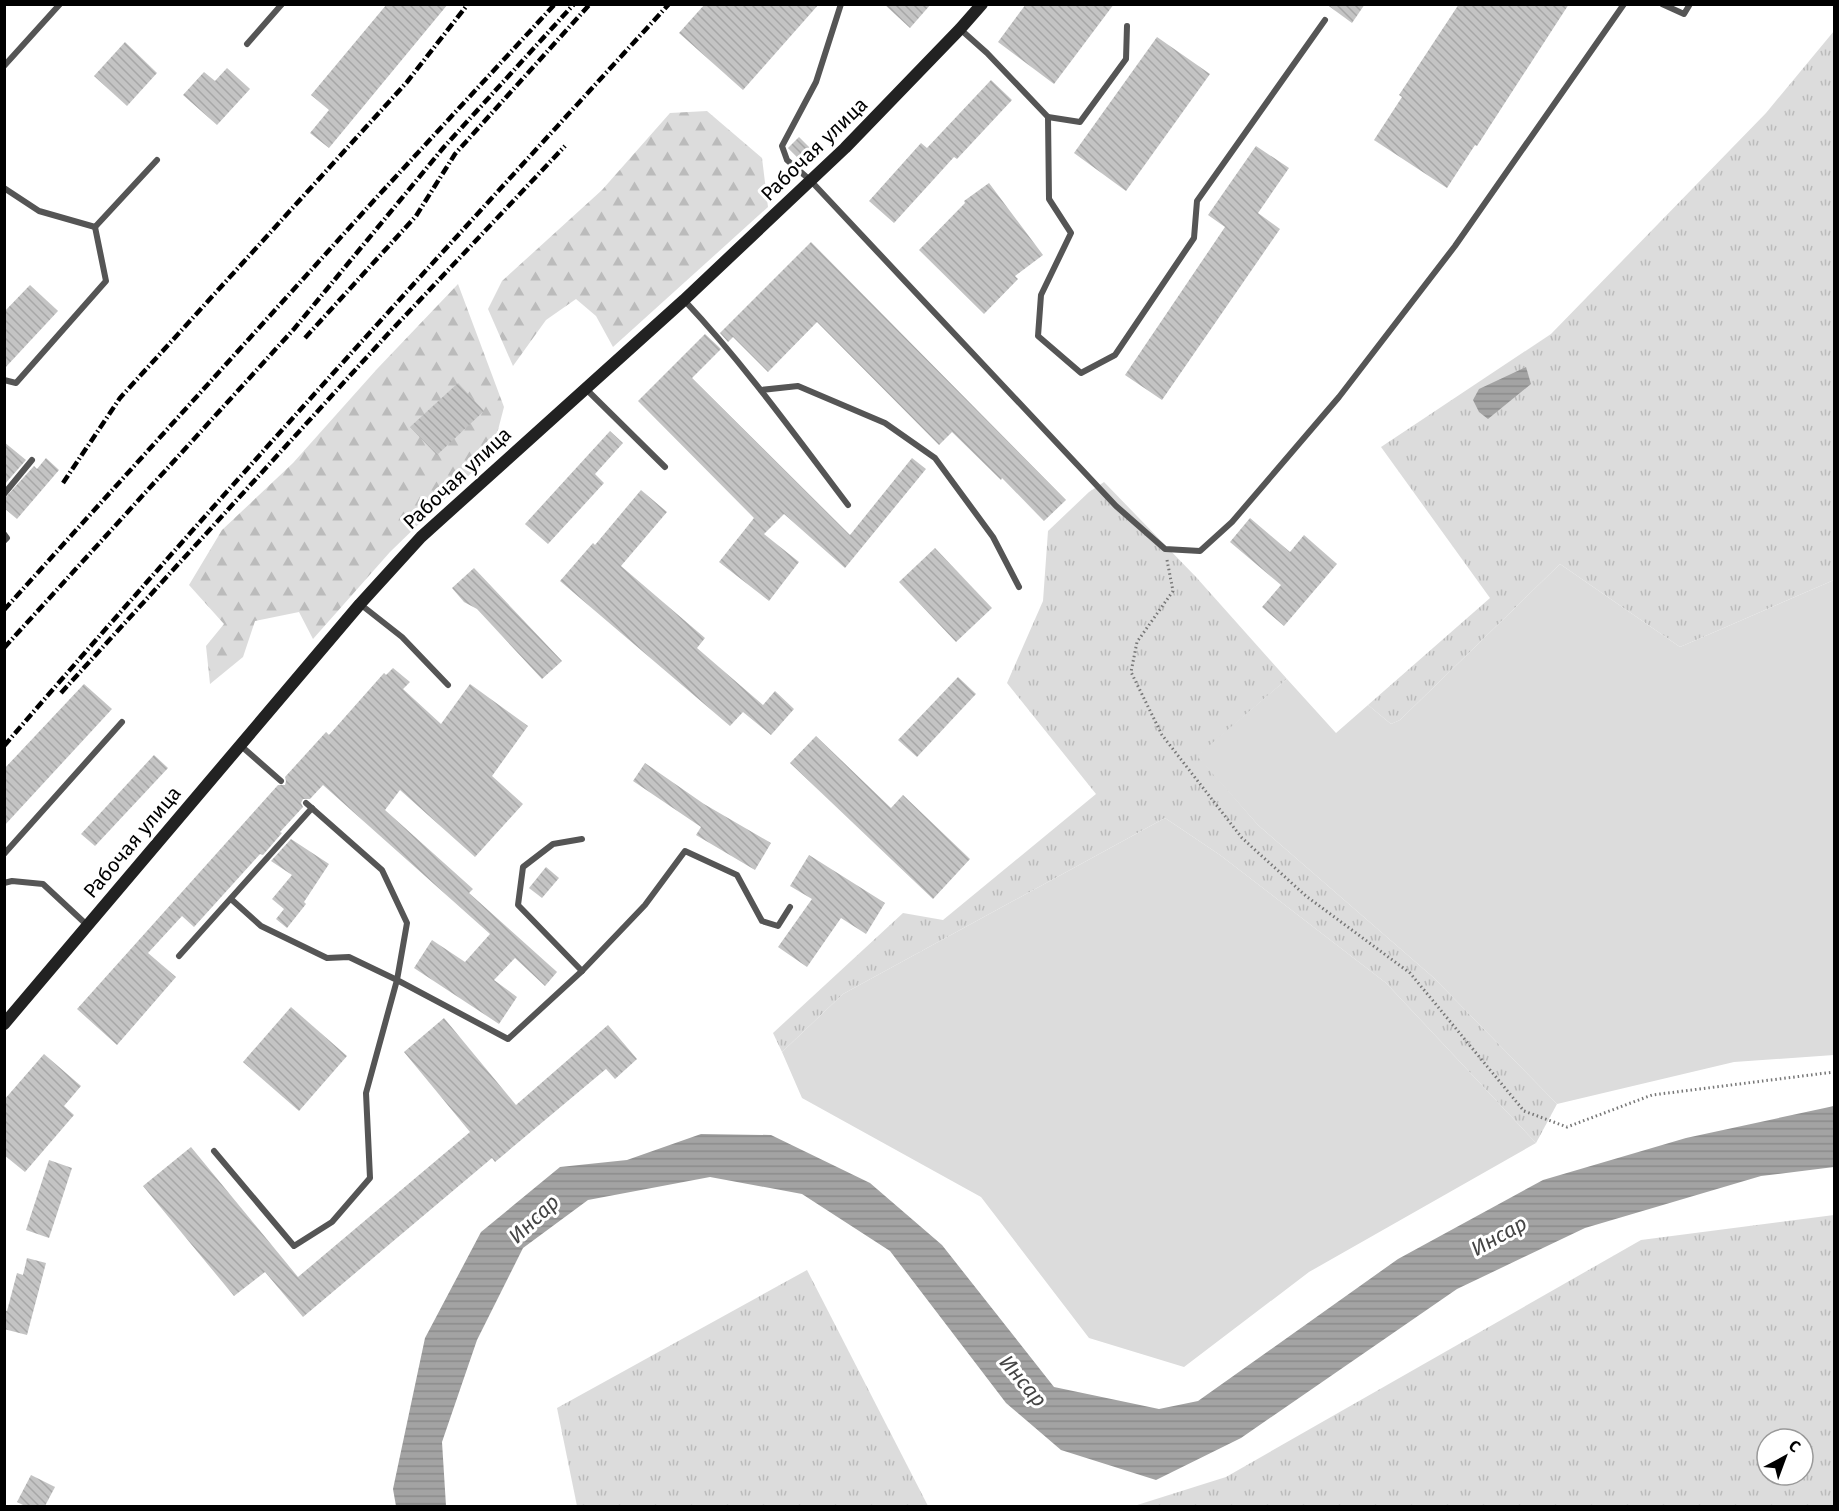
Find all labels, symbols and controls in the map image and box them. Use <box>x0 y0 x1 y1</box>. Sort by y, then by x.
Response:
street label: Рабочая улица <box>756 92 872 206</box>
street label: Рабочая улица <box>398 422 516 534</box>
street label: Рабочая улица <box>78 781 186 903</box>
water label: Инсар <box>503 1189 565 1249</box>
water label: Инсар <box>1466 1210 1532 1262</box>
water label: Инсар <box>994 1350 1052 1412</box>
north arrow <box>1755 1427 1815 1487</box>
text: С <box>1785 1436 1805 1457</box>

